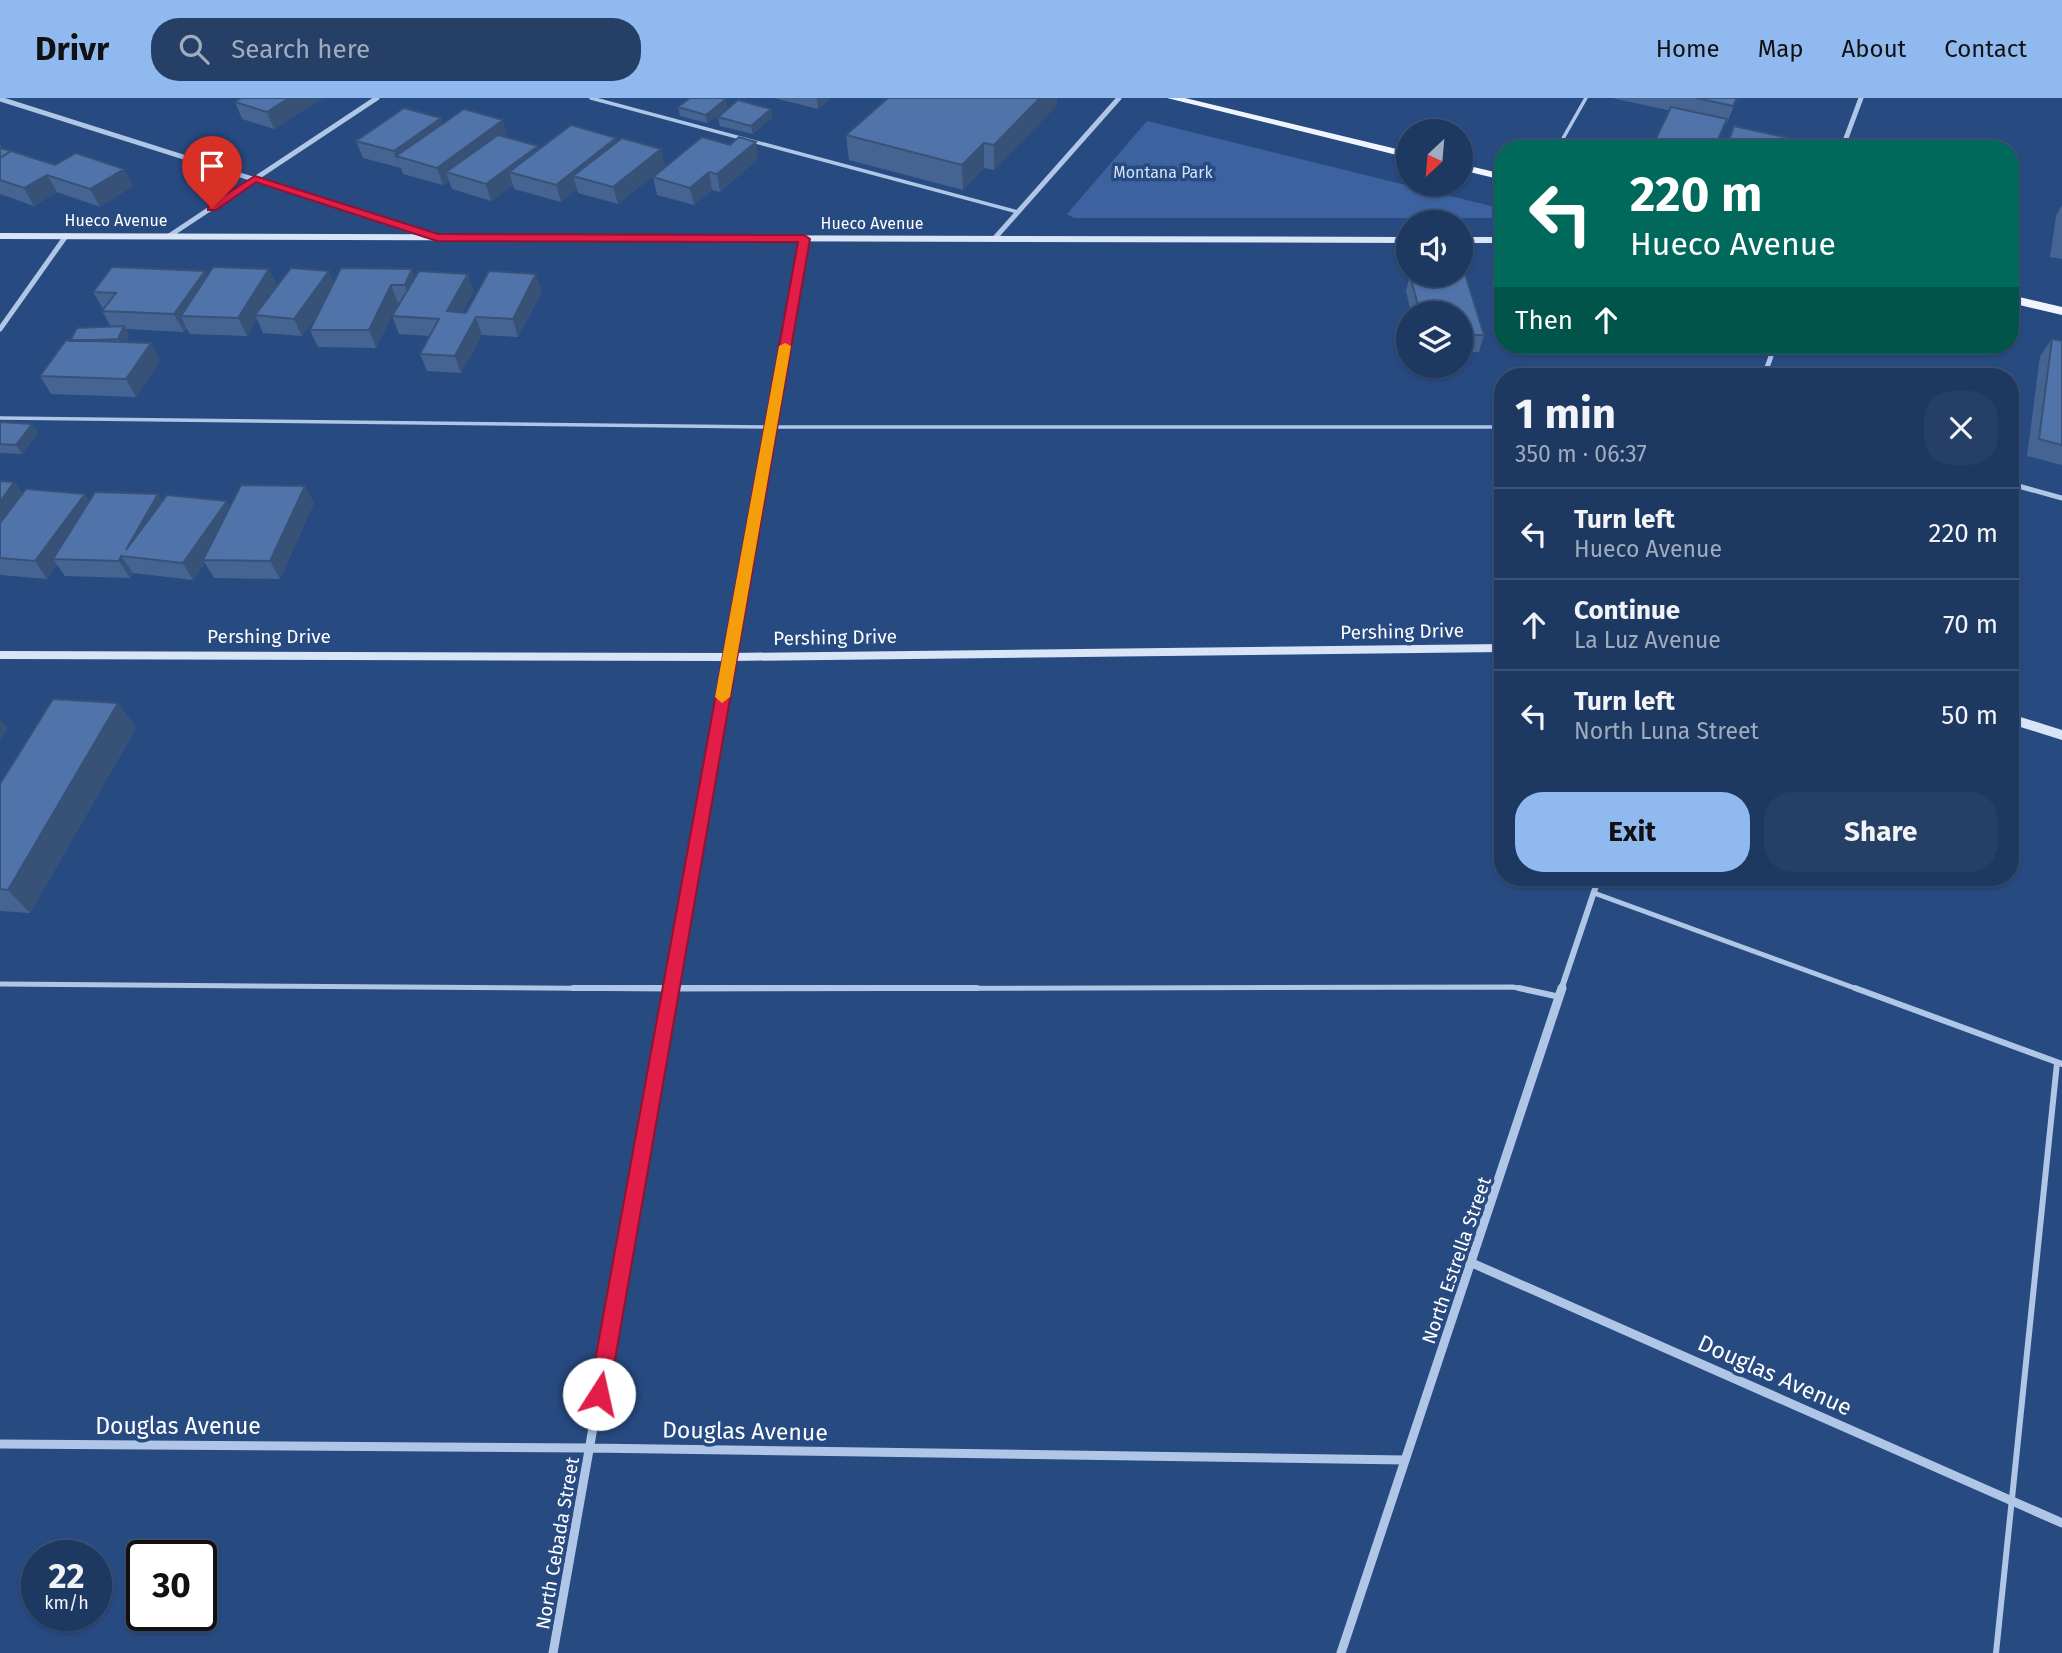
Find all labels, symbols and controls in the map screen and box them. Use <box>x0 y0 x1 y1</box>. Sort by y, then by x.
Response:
search box <box>151 18 641 81</box>
text: Drivr <box>35 29 109 69</box>
icon: search <box>175 30 213 68</box>
text: Search here <box>231 34 370 65</box>
text: Home <box>1656 35 1720 63</box>
text: Map <box>1758 35 1804 63</box>
text: About <box>1842 35 1906 63</box>
text: Contact <box>1944 35 2027 63</box>
north arrow <box>1396 119 1474 196</box>
map controls <box>1396 119 1473 378</box>
pin <box>182 136 242 208</box>
icon: arrive <box>193 147 231 185</box>
park label: Montana Park <box>1113 163 1213 182</box>
text: 220 m <box>1630 165 1762 224</box>
icon: left <box>1515 168 1606 259</box>
button: sound <box>1396 210 1473 287</box>
street label: Hueco Avenue <box>65 211 167 230</box>
street label: Hueco Avenue <box>821 214 923 233</box>
text: Hueco Avenue <box>1630 225 1836 263</box>
button: layers <box>1396 301 1473 378</box>
icon: ahead <box>1587 301 1625 339</box>
text: Then <box>1515 305 1573 336</box>
text: 1 min <box>1515 389 1616 439</box>
button: close <box>1924 391 1998 465</box>
text: 350 m · 06:37 <box>1515 440 1647 468</box>
text: Turn left <box>1574 504 1675 535</box>
icon: left <box>1515 515 1553 553</box>
text: 220 m <box>1929 518 1998 549</box>
text: Hueco Avenue <box>1574 535 1722 563</box>
text: Continue <box>1574 595 1680 626</box>
icon: ahead <box>1515 606 1553 644</box>
text: 70 m <box>1943 609 1998 640</box>
street label: Pershing Drive <box>1340 619 1464 644</box>
street label: Pershing Drive <box>207 625 331 648</box>
street label: Pershing Drive <box>773 625 897 650</box>
text: La Luz Avenue <box>1574 626 1721 654</box>
text: Turn left <box>1574 686 1675 717</box>
icon: left <box>1515 697 1553 735</box>
text: 50 m <box>1941 700 1998 731</box>
text: North Luna Street <box>1574 717 1759 745</box>
button: Exit <box>1515 792 1750 872</box>
button: Share <box>1764 792 1998 872</box>
street label: North Estrella Street <box>1417 1173 1496 1347</box>
street label: Douglas Avenue <box>1694 1329 1856 1421</box>
position arrow <box>562 1357 636 1431</box>
street label: Douglas Avenue <box>95 1412 261 1440</box>
street label: Douglas Avenue <box>662 1416 828 1446</box>
street label: North Cebada Street <box>531 1455 584 1631</box>
speed limit sign: 30 <box>126 1540 217 1631</box>
text: 22 <box>48 1555 85 1597</box>
text: km/h <box>44 1592 89 1614</box>

